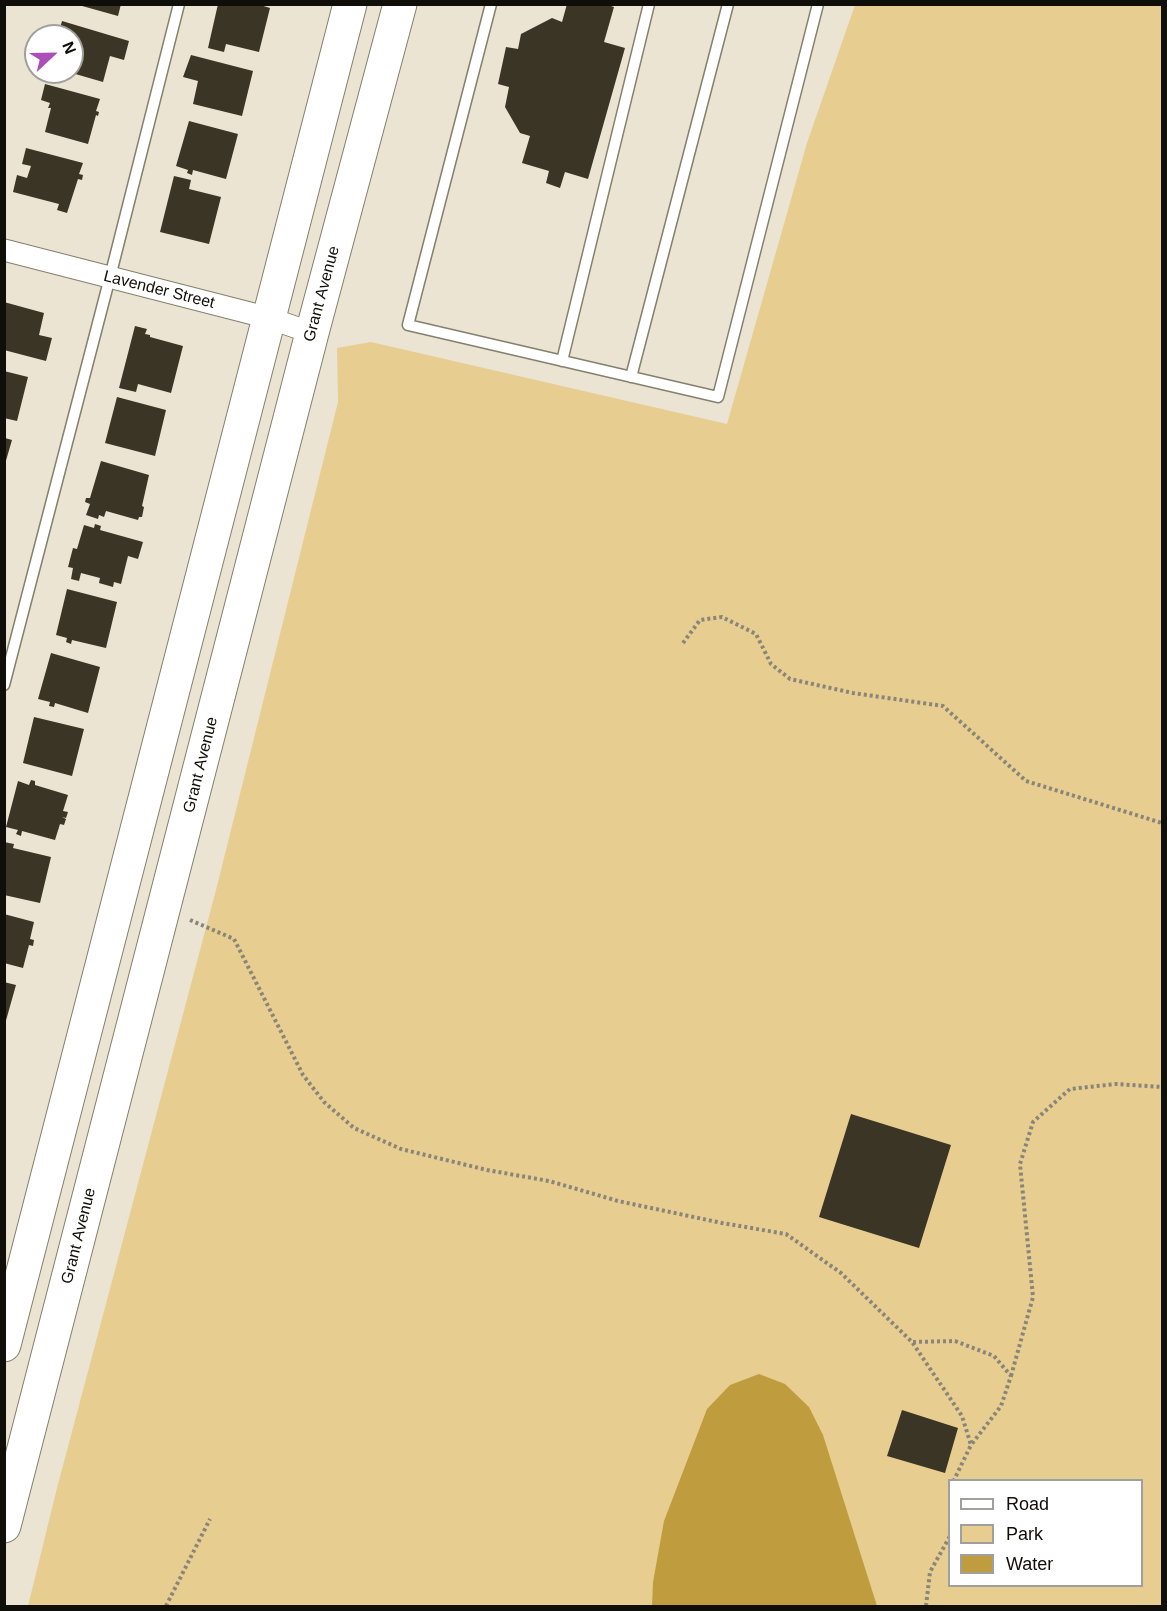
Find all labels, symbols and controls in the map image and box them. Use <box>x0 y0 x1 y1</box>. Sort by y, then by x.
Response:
north arrow <box>24 24 84 84</box>
text: N <box>59 39 79 56</box>
street label: Grant Avenue <box>300 244 344 344</box>
street label: Lavender Street <box>101 267 217 313</box>
street label: Grant Avenue <box>180 715 222 815</box>
street label: Grant Avenue <box>58 1186 100 1286</box>
legend <box>948 1479 1143 1587</box>
text: Road <box>1006 1494 1049 1514</box>
text: Park <box>1006 1524 1043 1544</box>
text: Water <box>1006 1554 1053 1574</box>

